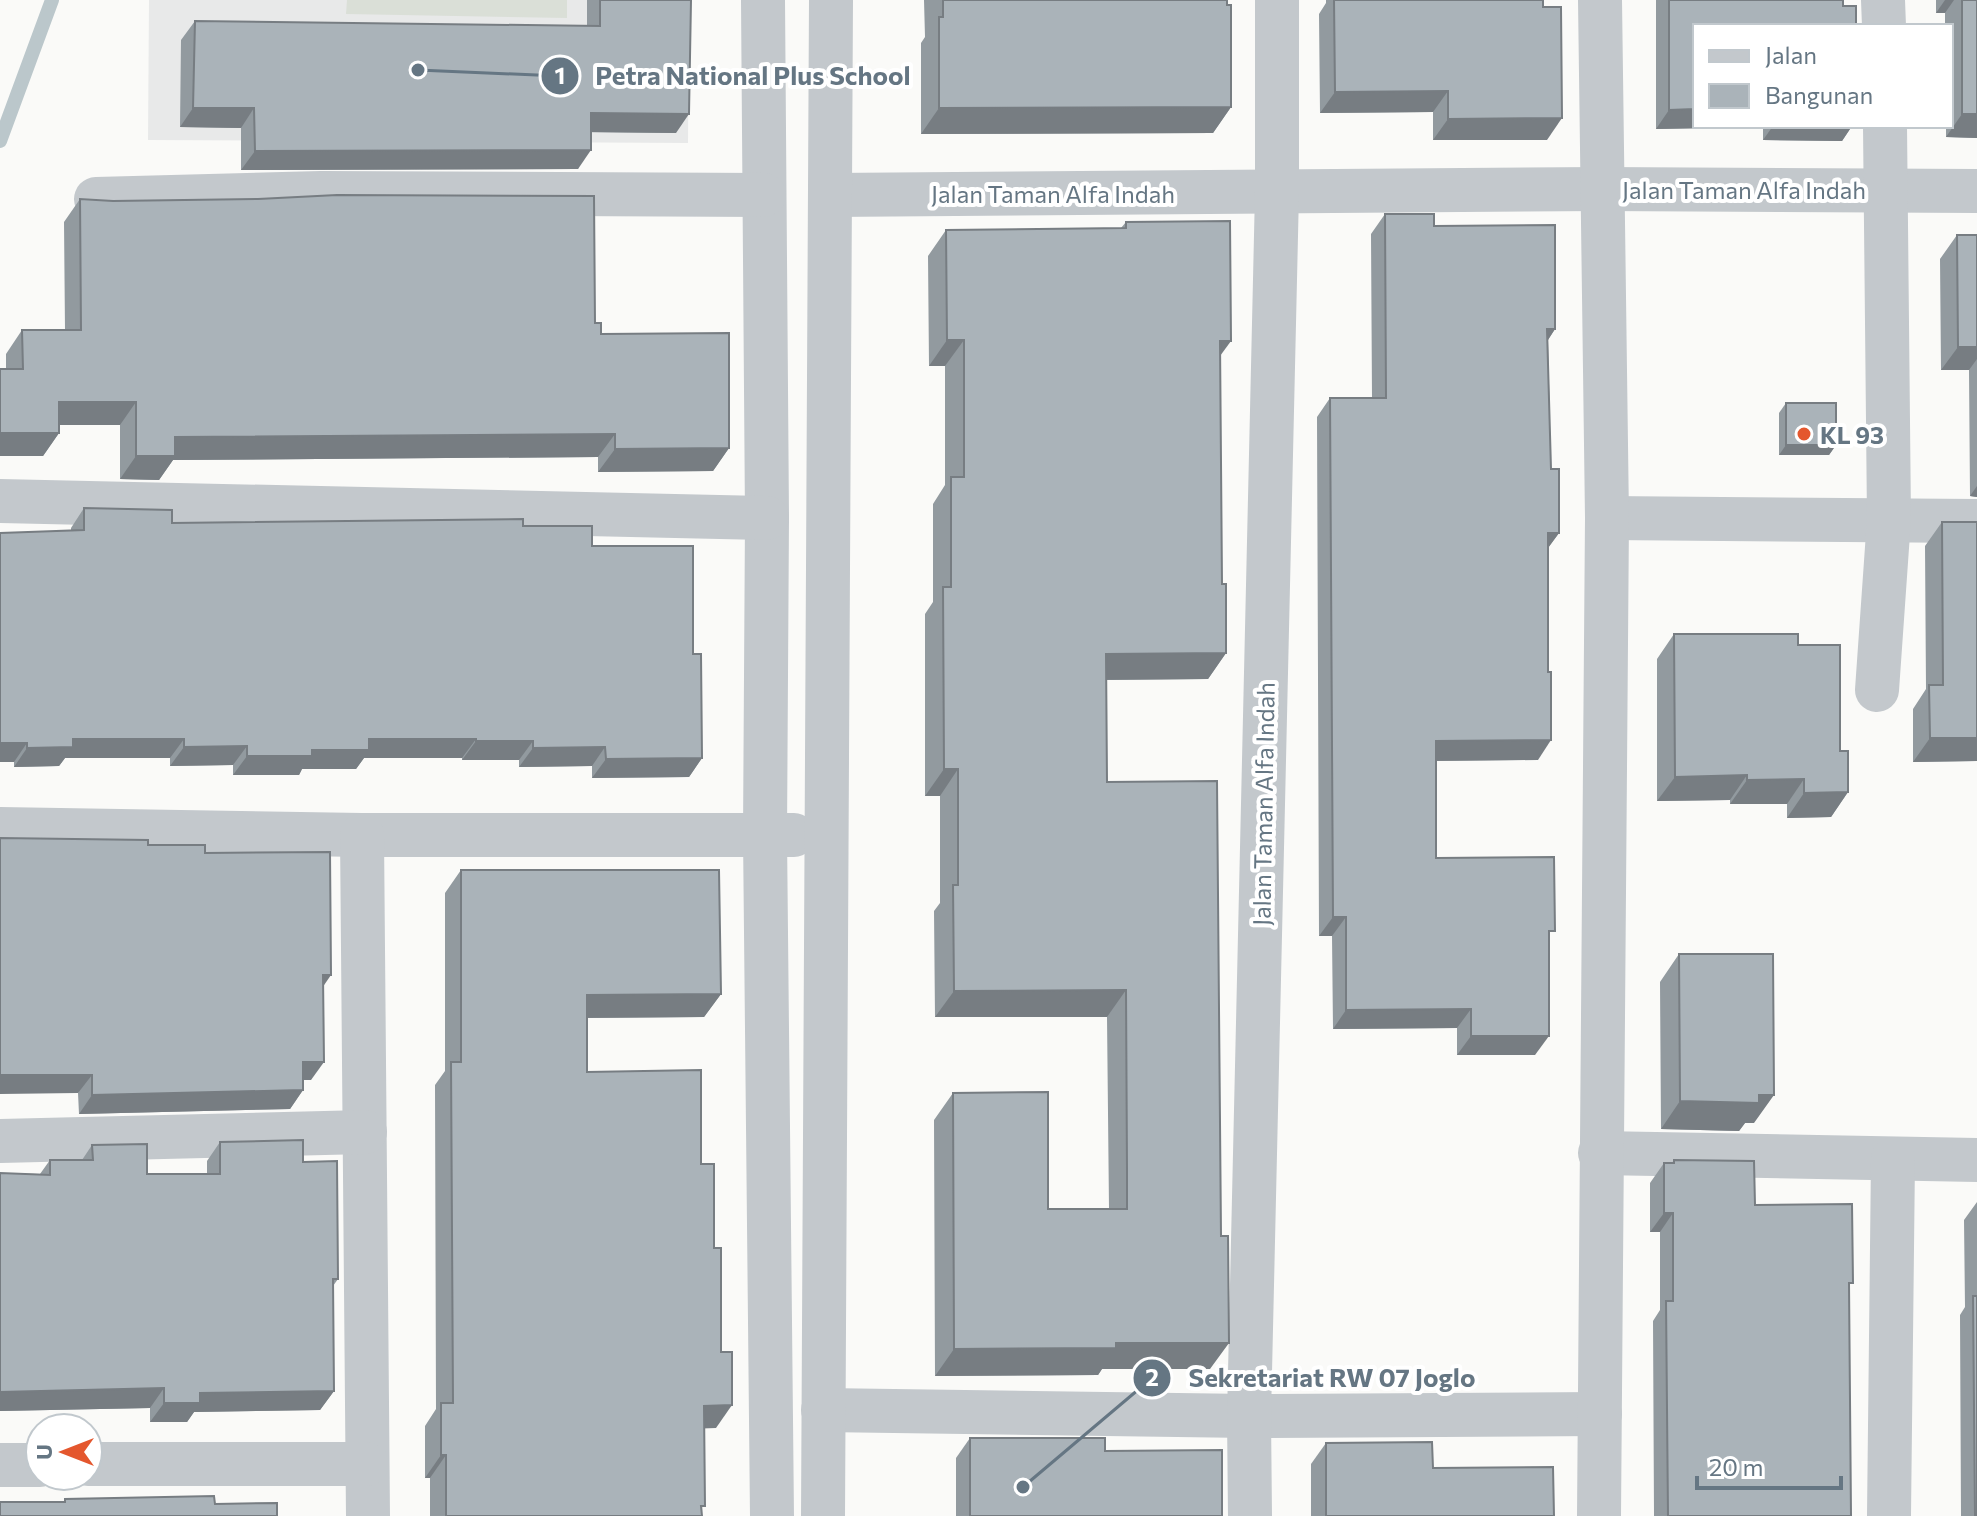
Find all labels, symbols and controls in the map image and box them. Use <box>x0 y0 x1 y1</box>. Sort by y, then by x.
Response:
legend <box>1693 24 1953 128</box>
text: Jalan <box>1765 40 1817 69</box>
callout: Petra National Plus School <box>540 51 927 101</box>
text: Petra National Plus School <box>595 59 911 90</box>
text: 1 <box>555 60 565 89</box>
text: Bangunan <box>1765 80 1873 109</box>
street label: Jalan Taman Alfa Indah <box>1622 175 1866 204</box>
street label: Jalan Taman Alfa Indah <box>931 179 1175 208</box>
place label: KL 93 <box>1820 420 1884 449</box>
marker: KL 93 <box>1795 425 1813 443</box>
street label: Jalan Taman Alfa Indah <box>1246 682 1280 926</box>
callout: Sekretariat RW 07 Joglo <box>1132 1353 1491 1403</box>
text: Sekretariat RW 07 Joglo <box>1189 1361 1475 1392</box>
text: 2 <box>1145 1362 1159 1391</box>
north arrow <box>24 1412 104 1492</box>
scale bar <box>1697 1440 1841 1490</box>
text: U <box>30 1444 57 1460</box>
text: 20 m <box>1709 1452 1763 1481</box>

